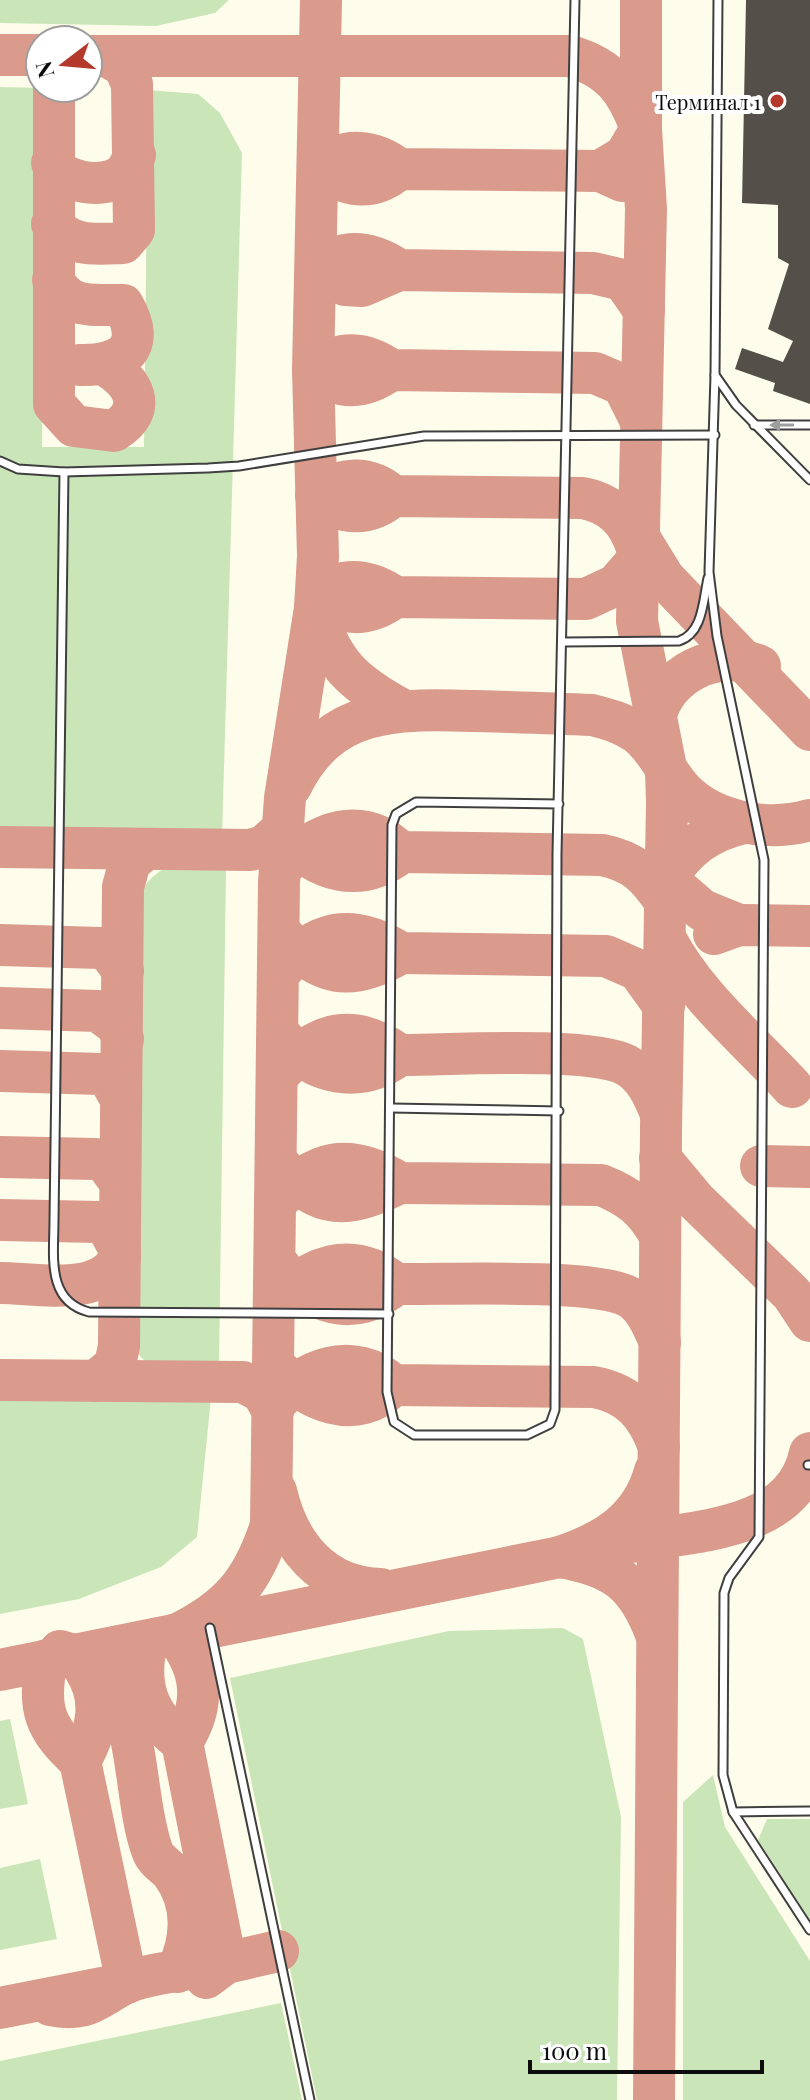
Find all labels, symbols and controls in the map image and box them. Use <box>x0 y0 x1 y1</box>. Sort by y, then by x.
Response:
north arrow <box>24 24 104 104</box>
text: N <box>27 58 60 82</box>
place label: Терминал 1 <box>655 88 761 115</box>
marker: Терминал 1 <box>768 92 786 110</box>
one-way arrow <box>769 419 794 431</box>
scale bar <box>530 2024 762 2074</box>
text: 100 m <box>542 2034 607 2066</box>

